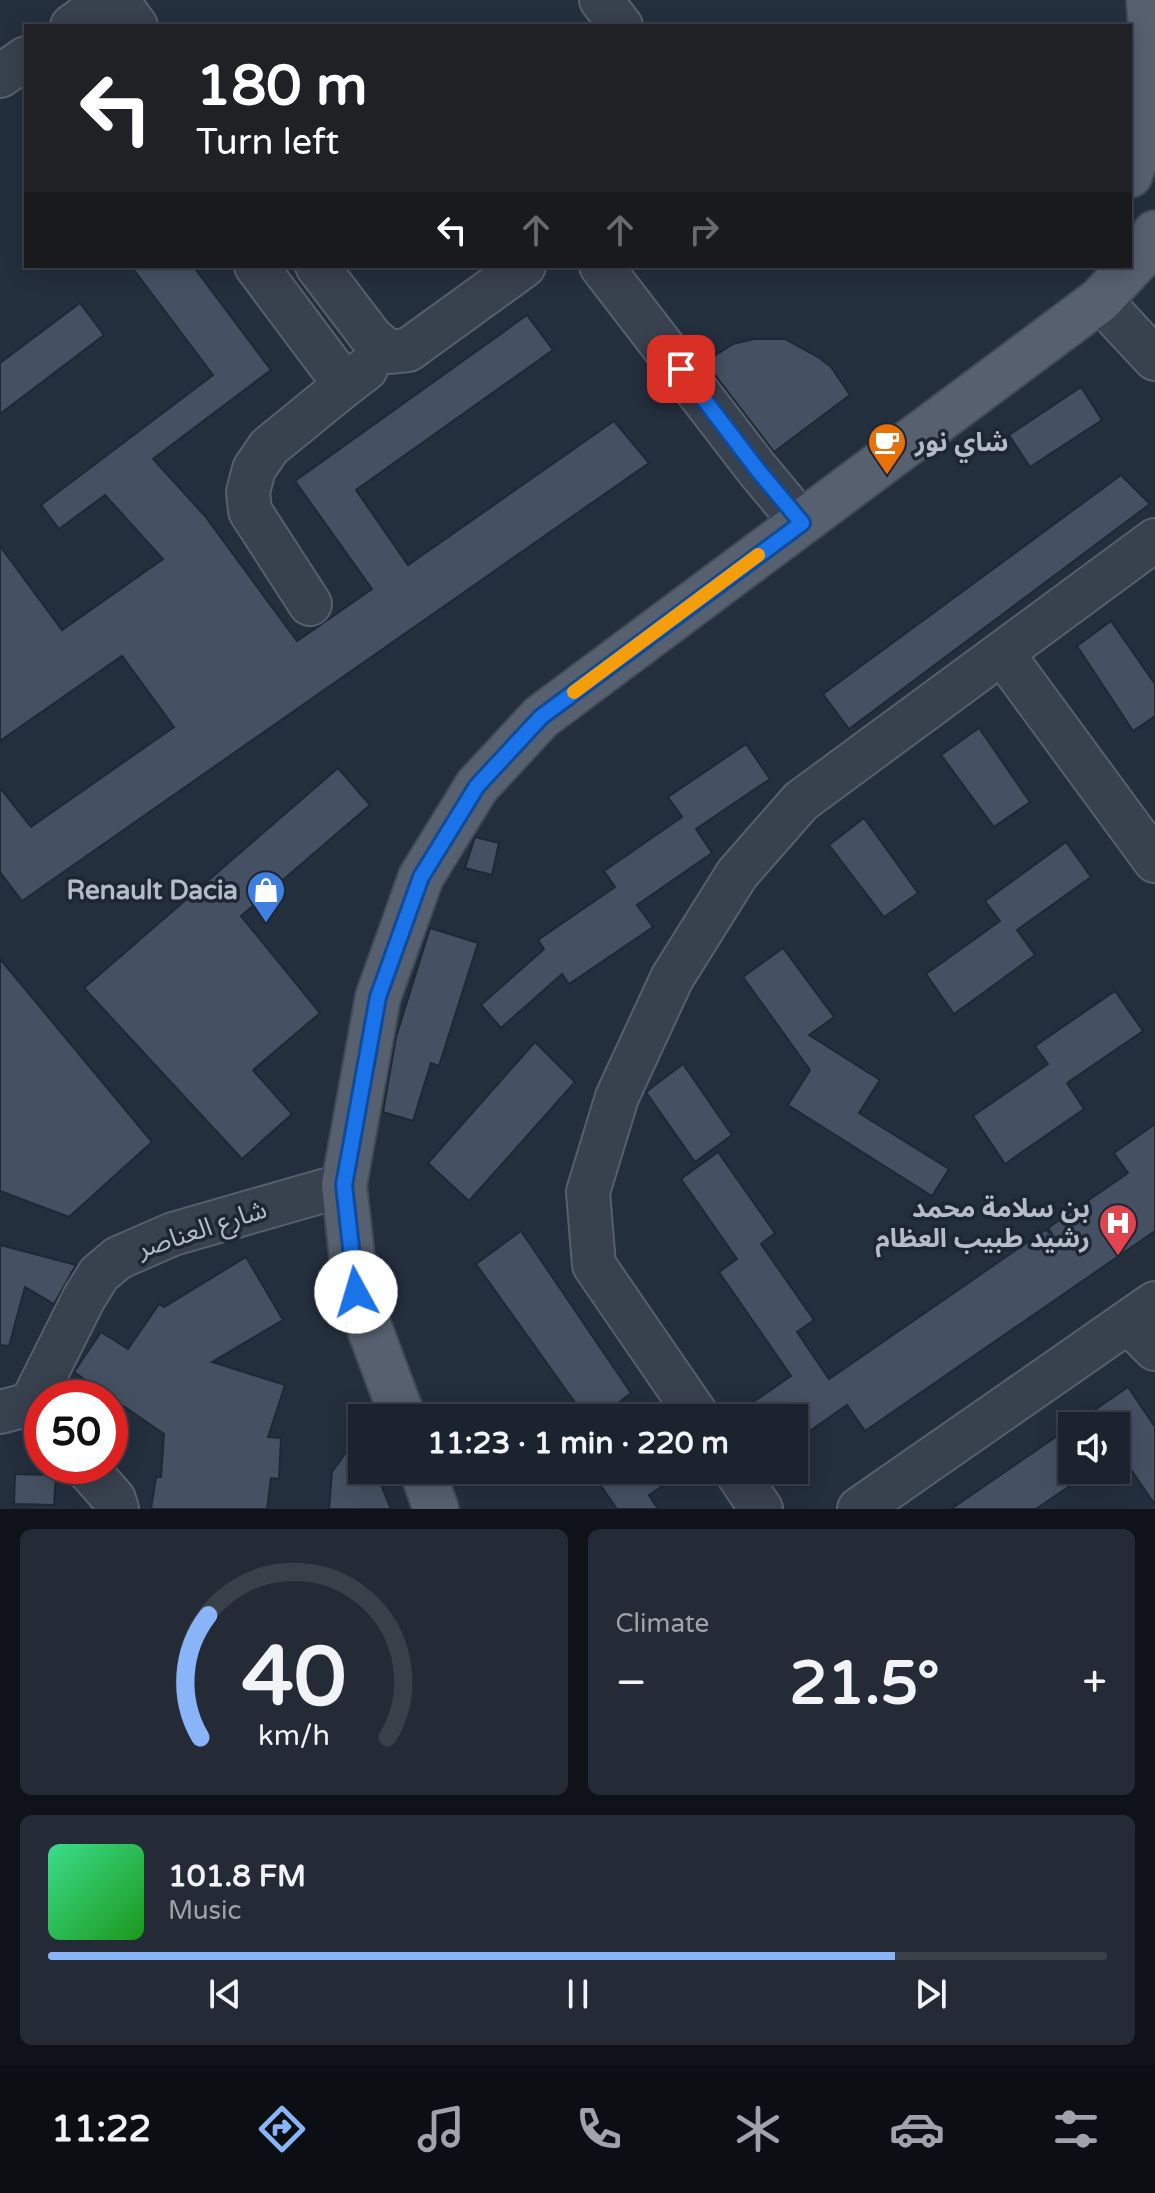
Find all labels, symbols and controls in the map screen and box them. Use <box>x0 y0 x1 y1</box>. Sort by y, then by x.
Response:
text: 180 m <box>196 53 367 120</box>
icon: left <box>64 56 168 160</box>
text: Turn left <box>196 121 339 164</box>
icon: left <box>430 208 474 252</box>
icon: ahead <box>514 208 558 252</box>
icon: ahead <box>598 208 642 252</box>
icon: right <box>682 208 726 252</box>
pin <box>647 335 715 403</box>
icon: arrive <box>659 347 703 391</box>
cafe icon: شاي نور <box>866 421 908 476</box>
place label: شاي نور <box>914 427 1009 463</box>
shop icon: Renault Dacia <box>245 869 287 924</box>
place label: Renault Dacia <box>67 875 238 906</box>
place label: بن سلامة محمد رشيد طبيب العظام <box>875 1193 1090 1258</box>
street label: شارع العناصر <box>132 1194 272 1268</box>
hospital icon: بن سلامة محمد رشيد طبيب العظام <box>1097 1202 1139 1257</box>
position arrow <box>314 1250 398 1334</box>
speed limit sign: 50 <box>24 1380 128 1484</box>
map controls <box>1058 1412 1130 1484</box>
button: sound <box>1058 1412 1130 1484</box>
text: 11:23 · 1 min · 220 m <box>427 1425 729 1462</box>
text: Climate <box>616 1608 709 1639</box>
text: 40 <box>242 1628 346 1728</box>
text: 21.5° <box>789 1648 940 1720</box>
text: − <box>616 1657 647 1710</box>
text: + <box>1082 1657 1107 1710</box>
text: km/h <box>258 1719 330 1753</box>
text: 101.8 FM <box>168 1858 306 1895</box>
text: Music <box>168 1895 241 1926</box>
icon: previous <box>203 1972 247 2016</box>
icon: pause <box>556 1972 600 2016</box>
icon: next <box>909 1972 953 2016</box>
icon: directions <box>254 2101 310 2157</box>
icon: music <box>413 2101 469 2157</box>
icon: phone <box>571 2101 627 2157</box>
icon: climate <box>730 2101 786 2157</box>
icon: car <box>889 2101 945 2157</box>
icon: filters <box>1048 2101 1104 2157</box>
text: 11:22 <box>51 2108 151 2151</box>

